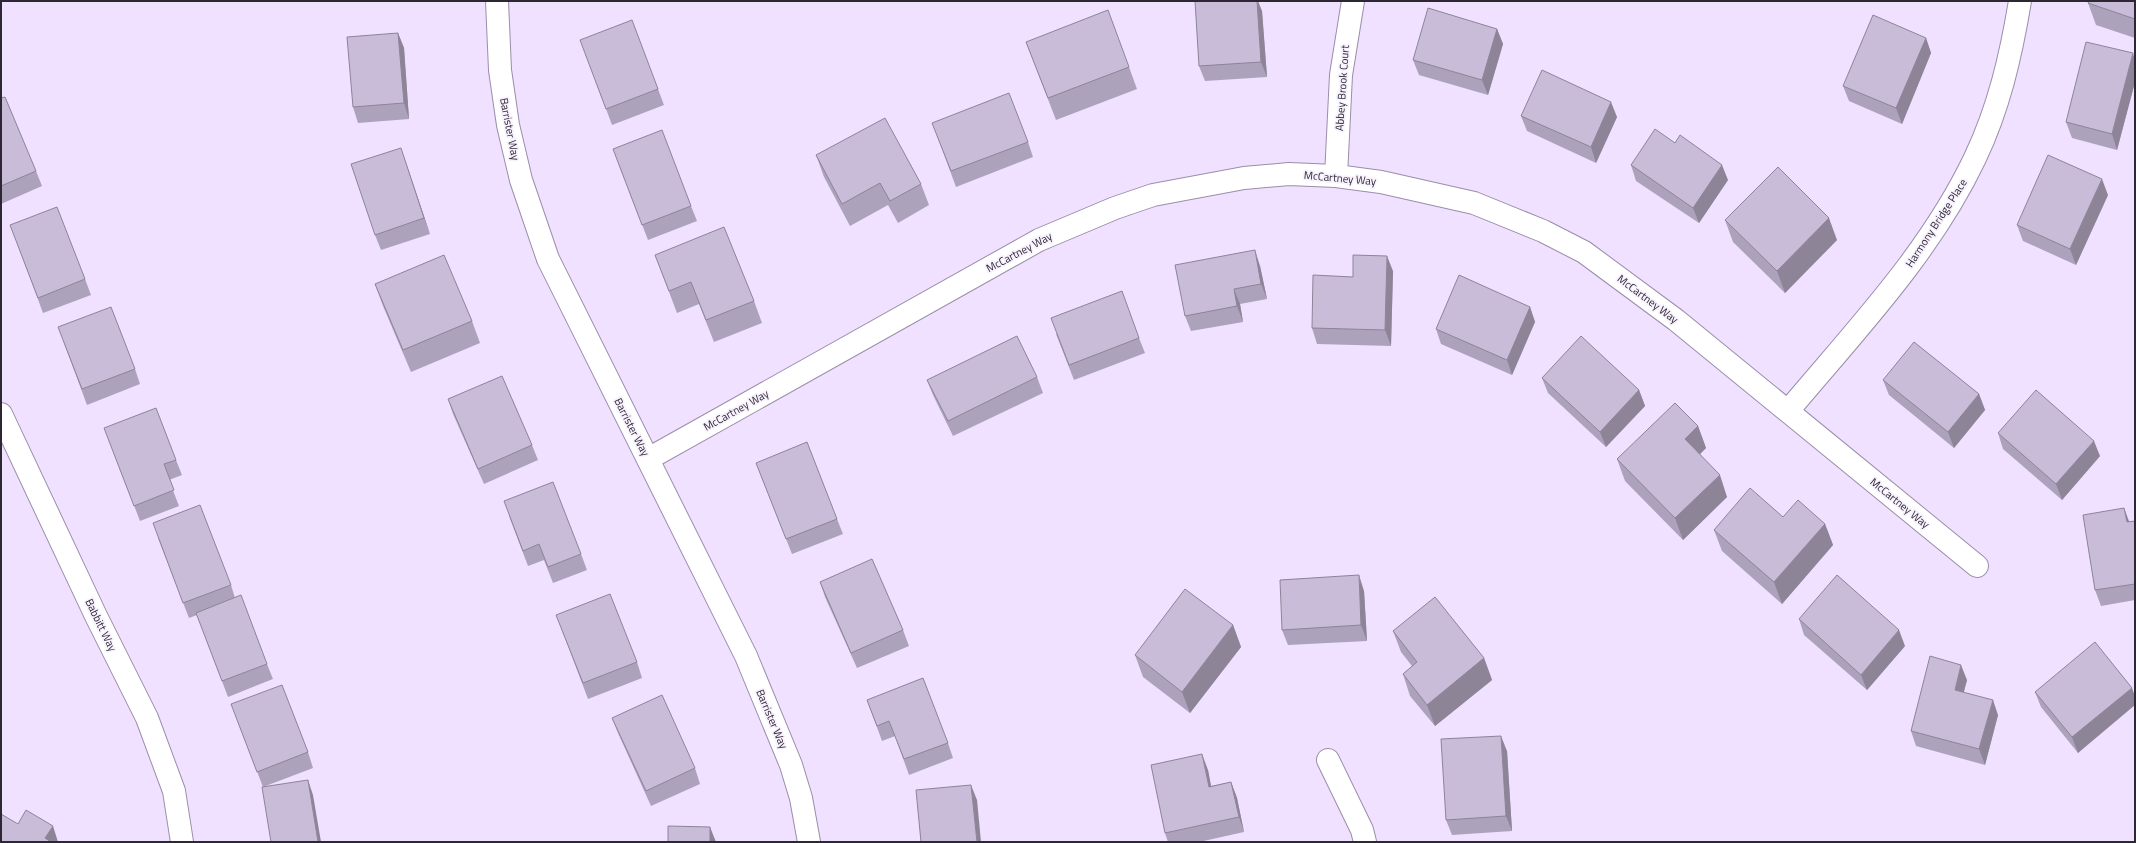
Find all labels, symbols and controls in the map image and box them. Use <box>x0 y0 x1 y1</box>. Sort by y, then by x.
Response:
street label: Abbey Brook Court <box>1331 44 1353 132</box>
street label: Barrister Way <box>496 96 524 162</box>
street label: McCartney Way <box>1303 167 1378 189</box>
street label: Harmony Bridge Place <box>1901 175 1971 270</box>
street label: McCartney Way <box>983 228 1055 276</box>
street label: McCartney Way <box>1614 271 1682 328</box>
street label: McCartney Way <box>700 385 772 435</box>
street label: Barrister Way <box>610 395 654 459</box>
street label: McCartney Way <box>1867 474 1934 532</box>
street label: Babbitt Way <box>81 596 121 655</box>
street label: Barrister Way <box>752 687 792 752</box>

